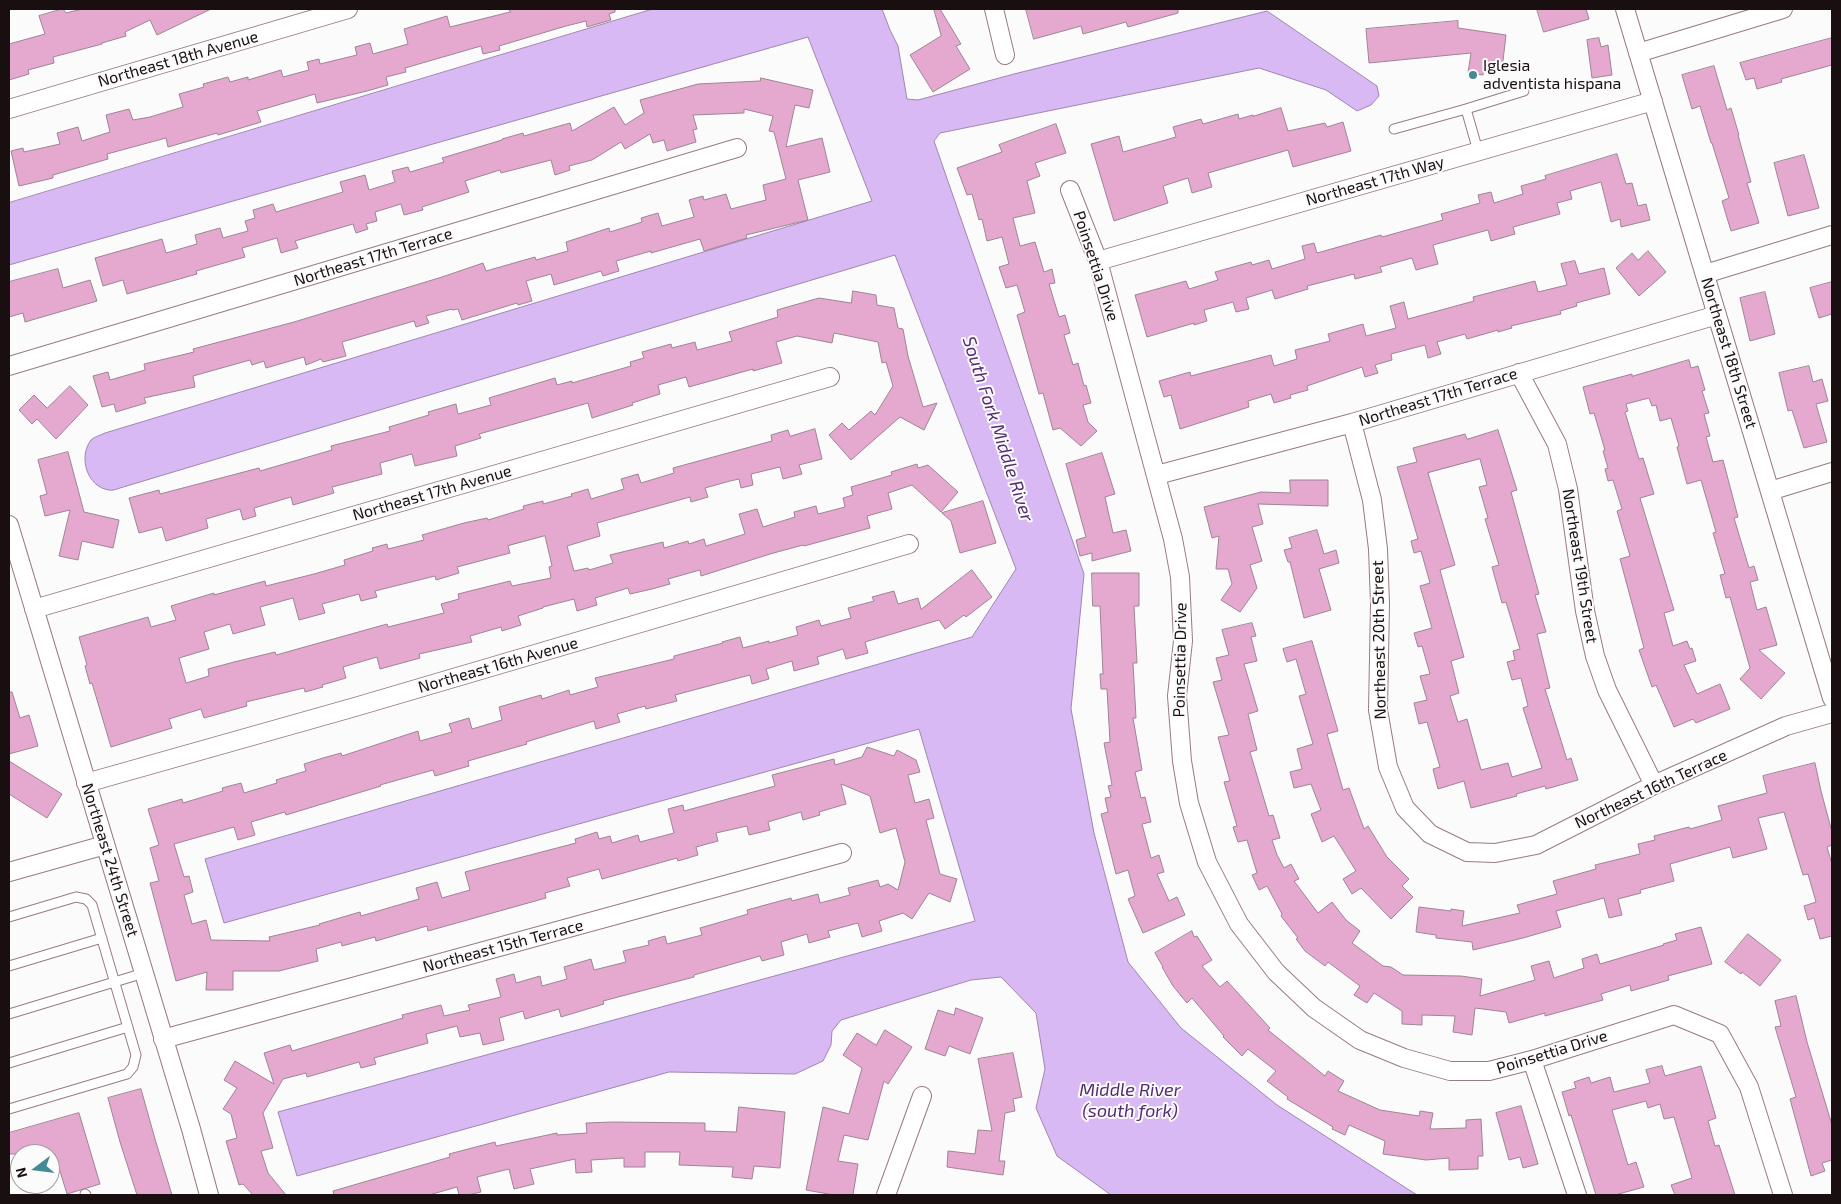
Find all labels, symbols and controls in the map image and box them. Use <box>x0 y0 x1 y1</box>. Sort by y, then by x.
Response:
street label: Northeast 18th Avenue <box>96 27 260 91</box>
place label: Iglesia adventista hispana <box>1483 56 1621 94</box>
marker: Iglesia adventista hispana <box>1467 69 1479 81</box>
street label: Northeast 17th Way <box>1304 152 1446 210</box>
street label: Poinsettia Drive <box>1069 208 1123 324</box>
street label: Northeast 17th Terrace <box>291 224 455 290</box>
street label: Northeast 18th Street <box>1697 275 1761 431</box>
water label: South Fork Middle River <box>958 334 1038 524</box>
street label: Northeast 17th Terrace <box>1356 364 1520 430</box>
street label: Northeast 17th Avenue <box>350 461 514 525</box>
street label: Northeast 19th Street <box>1558 487 1602 645</box>
street label: Northeast 20th Street <box>1368 560 1390 720</box>
street label: Poinsettia Drive <box>1169 602 1191 718</box>
street label: Northeast 16th Avenue <box>416 633 580 697</box>
street label: Northeast 16th Terrace <box>1572 745 1730 833</box>
street label: Northeast 24th Street <box>77 781 143 939</box>
street label: Northeast 15th Terrace <box>421 915 585 977</box>
street label: Poinsettia Drive <box>1494 1026 1610 1078</box>
water label: Middle River (south fork) <box>1079 1079 1181 1122</box>
north arrow <box>10 1144 60 1194</box>
text: N <box>11 1166 31 1180</box>

